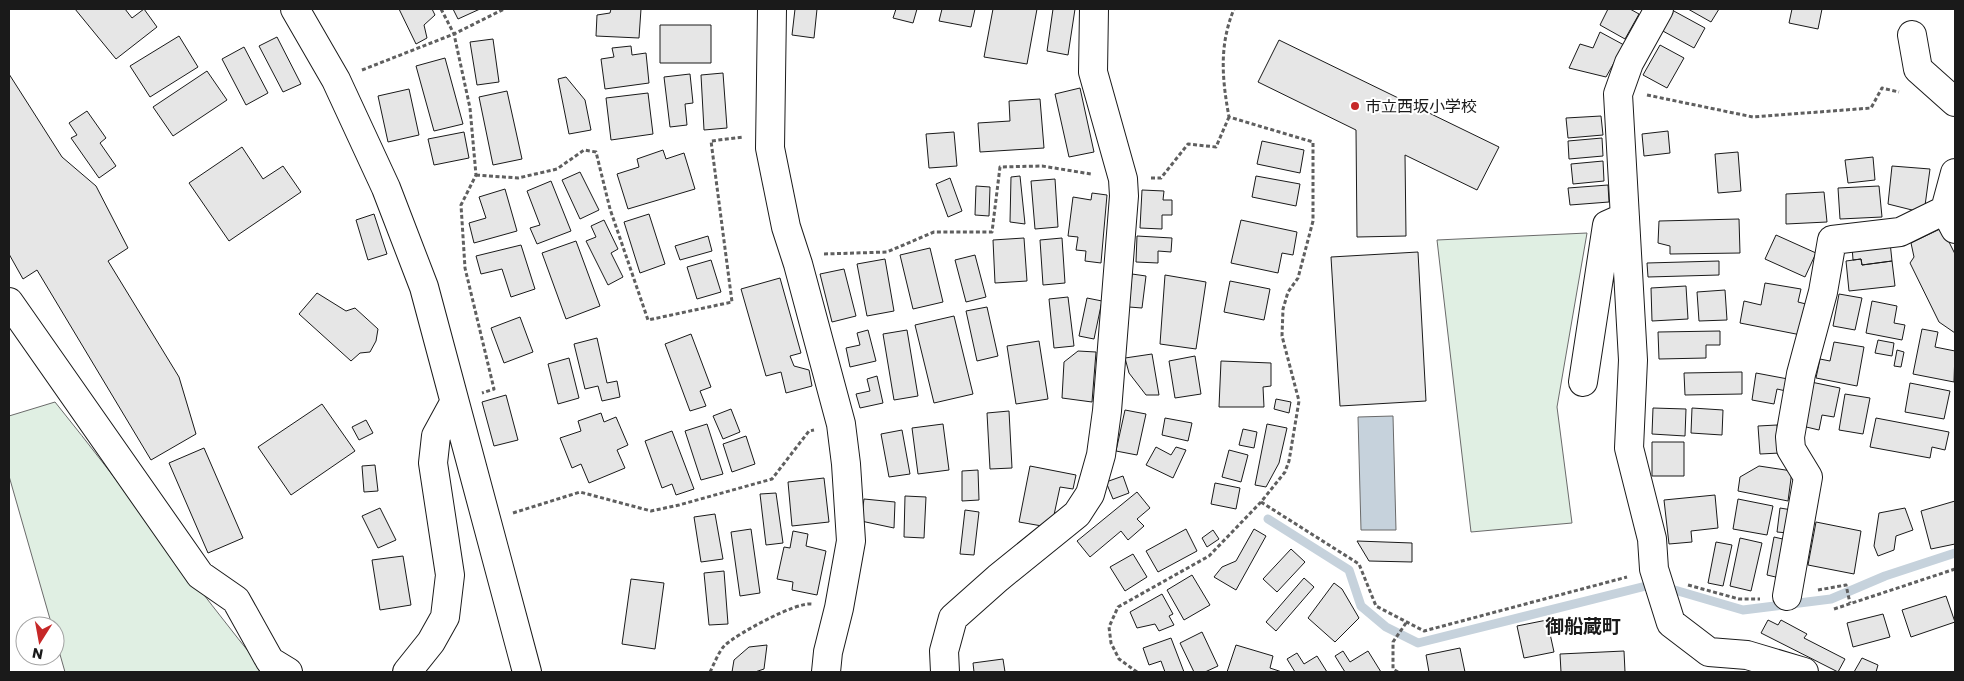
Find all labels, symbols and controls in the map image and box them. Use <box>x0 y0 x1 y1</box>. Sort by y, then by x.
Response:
place label: 市立西坂小学校 <box>1365 95 1477 118</box>
marker: 市立西坂小学校 <box>1349 100 1361 112</box>
district label: 御船蔵町 <box>1545 613 1621 640</box>
north arrow <box>15 616 65 666</box>
text: N <box>30 643 45 665</box>

